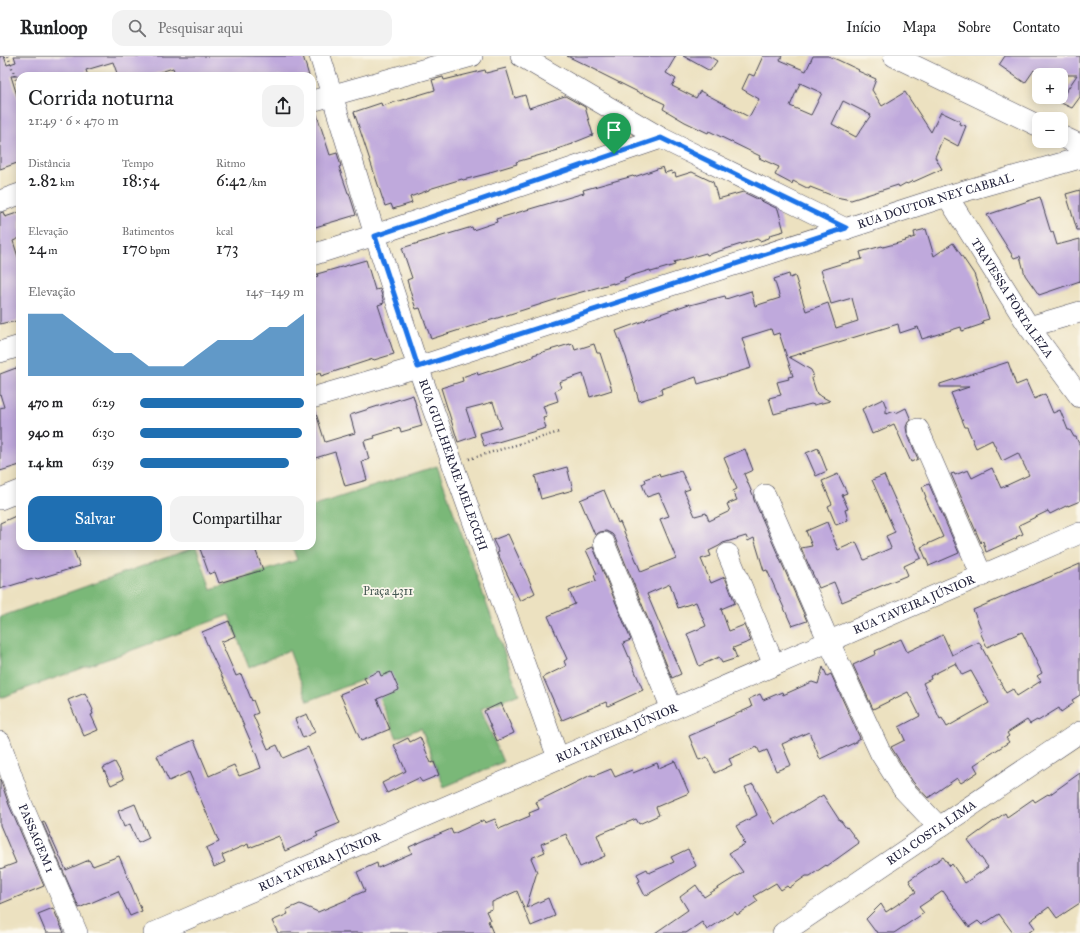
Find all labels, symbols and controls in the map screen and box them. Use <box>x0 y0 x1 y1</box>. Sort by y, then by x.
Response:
search box <box>112 10 392 46</box>
text: Runloop <box>20 16 88 39</box>
icon: search <box>126 17 148 39</box>
text: Pesquisar aqui <box>158 19 243 37</box>
text: Início <box>846 19 881 36</box>
text: Mapa <box>903 19 936 36</box>
text: Sobre <box>958 19 991 36</box>
text: Contato <box>1013 19 1060 36</box>
map controls <box>1032 68 1068 148</box>
button: + <box>1032 68 1068 104</box>
text: Corrida noturna <box>28 84 174 111</box>
button: share <box>262 85 304 127</box>
button: − <box>1032 112 1068 148</box>
text: 21:49 · 6 × 470 m <box>28 113 119 129</box>
pin <box>597 113 631 154</box>
icon: arrive <box>603 119 625 141</box>
text: Distância <box>28 157 71 170</box>
text: Tempo <box>122 157 154 170</box>
text: Ritmo <box>216 157 245 170</box>
text: 2.82 <box>28 170 58 191</box>
text: 18:54 <box>122 170 159 191</box>
text: 6:42 <box>216 170 247 191</box>
street label: RUA DOUTOR NEY CABRAL <box>856 170 1015 231</box>
text: km <box>58 176 74 189</box>
text: /km <box>247 176 267 189</box>
text: Elevação <box>28 225 68 238</box>
text: Batimentos <box>122 225 174 238</box>
text: kcal <box>216 225 233 238</box>
street label: TRAVESSA FORTALEZA <box>968 236 1056 360</box>
text: 24 <box>28 238 46 259</box>
text: 170 <box>122 238 148 259</box>
text: 173 <box>216 238 239 259</box>
text: m <box>46 244 57 257</box>
text: bpm <box>148 244 170 257</box>
text: Elevação <box>28 284 75 300</box>
text: 145–149 m <box>246 284 304 300</box>
street label: RUA GUILHERME MELECCHI <box>416 377 490 553</box>
text: 470 m <box>28 395 63 411</box>
text: 6:29 <box>92 395 115 411</box>
text: 940 m <box>28 425 64 441</box>
text: 6:30 <box>92 425 115 441</box>
text: 1.4 km <box>28 455 63 471</box>
text: 6:39 <box>92 455 114 471</box>
button: Salvar <box>28 496 162 542</box>
button: Compartilhar <box>170 496 304 542</box>
street label: RUA TAVEIRA JÚNIOR <box>851 572 978 637</box>
park label: Praça 4311 <box>363 584 413 598</box>
street label: RUA TAVEIRA JÚNIOR <box>554 700 680 766</box>
street label: RUA COSTA LIMA <box>884 797 979 868</box>
street label: PASSAGEM 1 <box>16 802 57 875</box>
street label: RUA TAVEIRA JÚNIOR <box>256 829 383 894</box>

